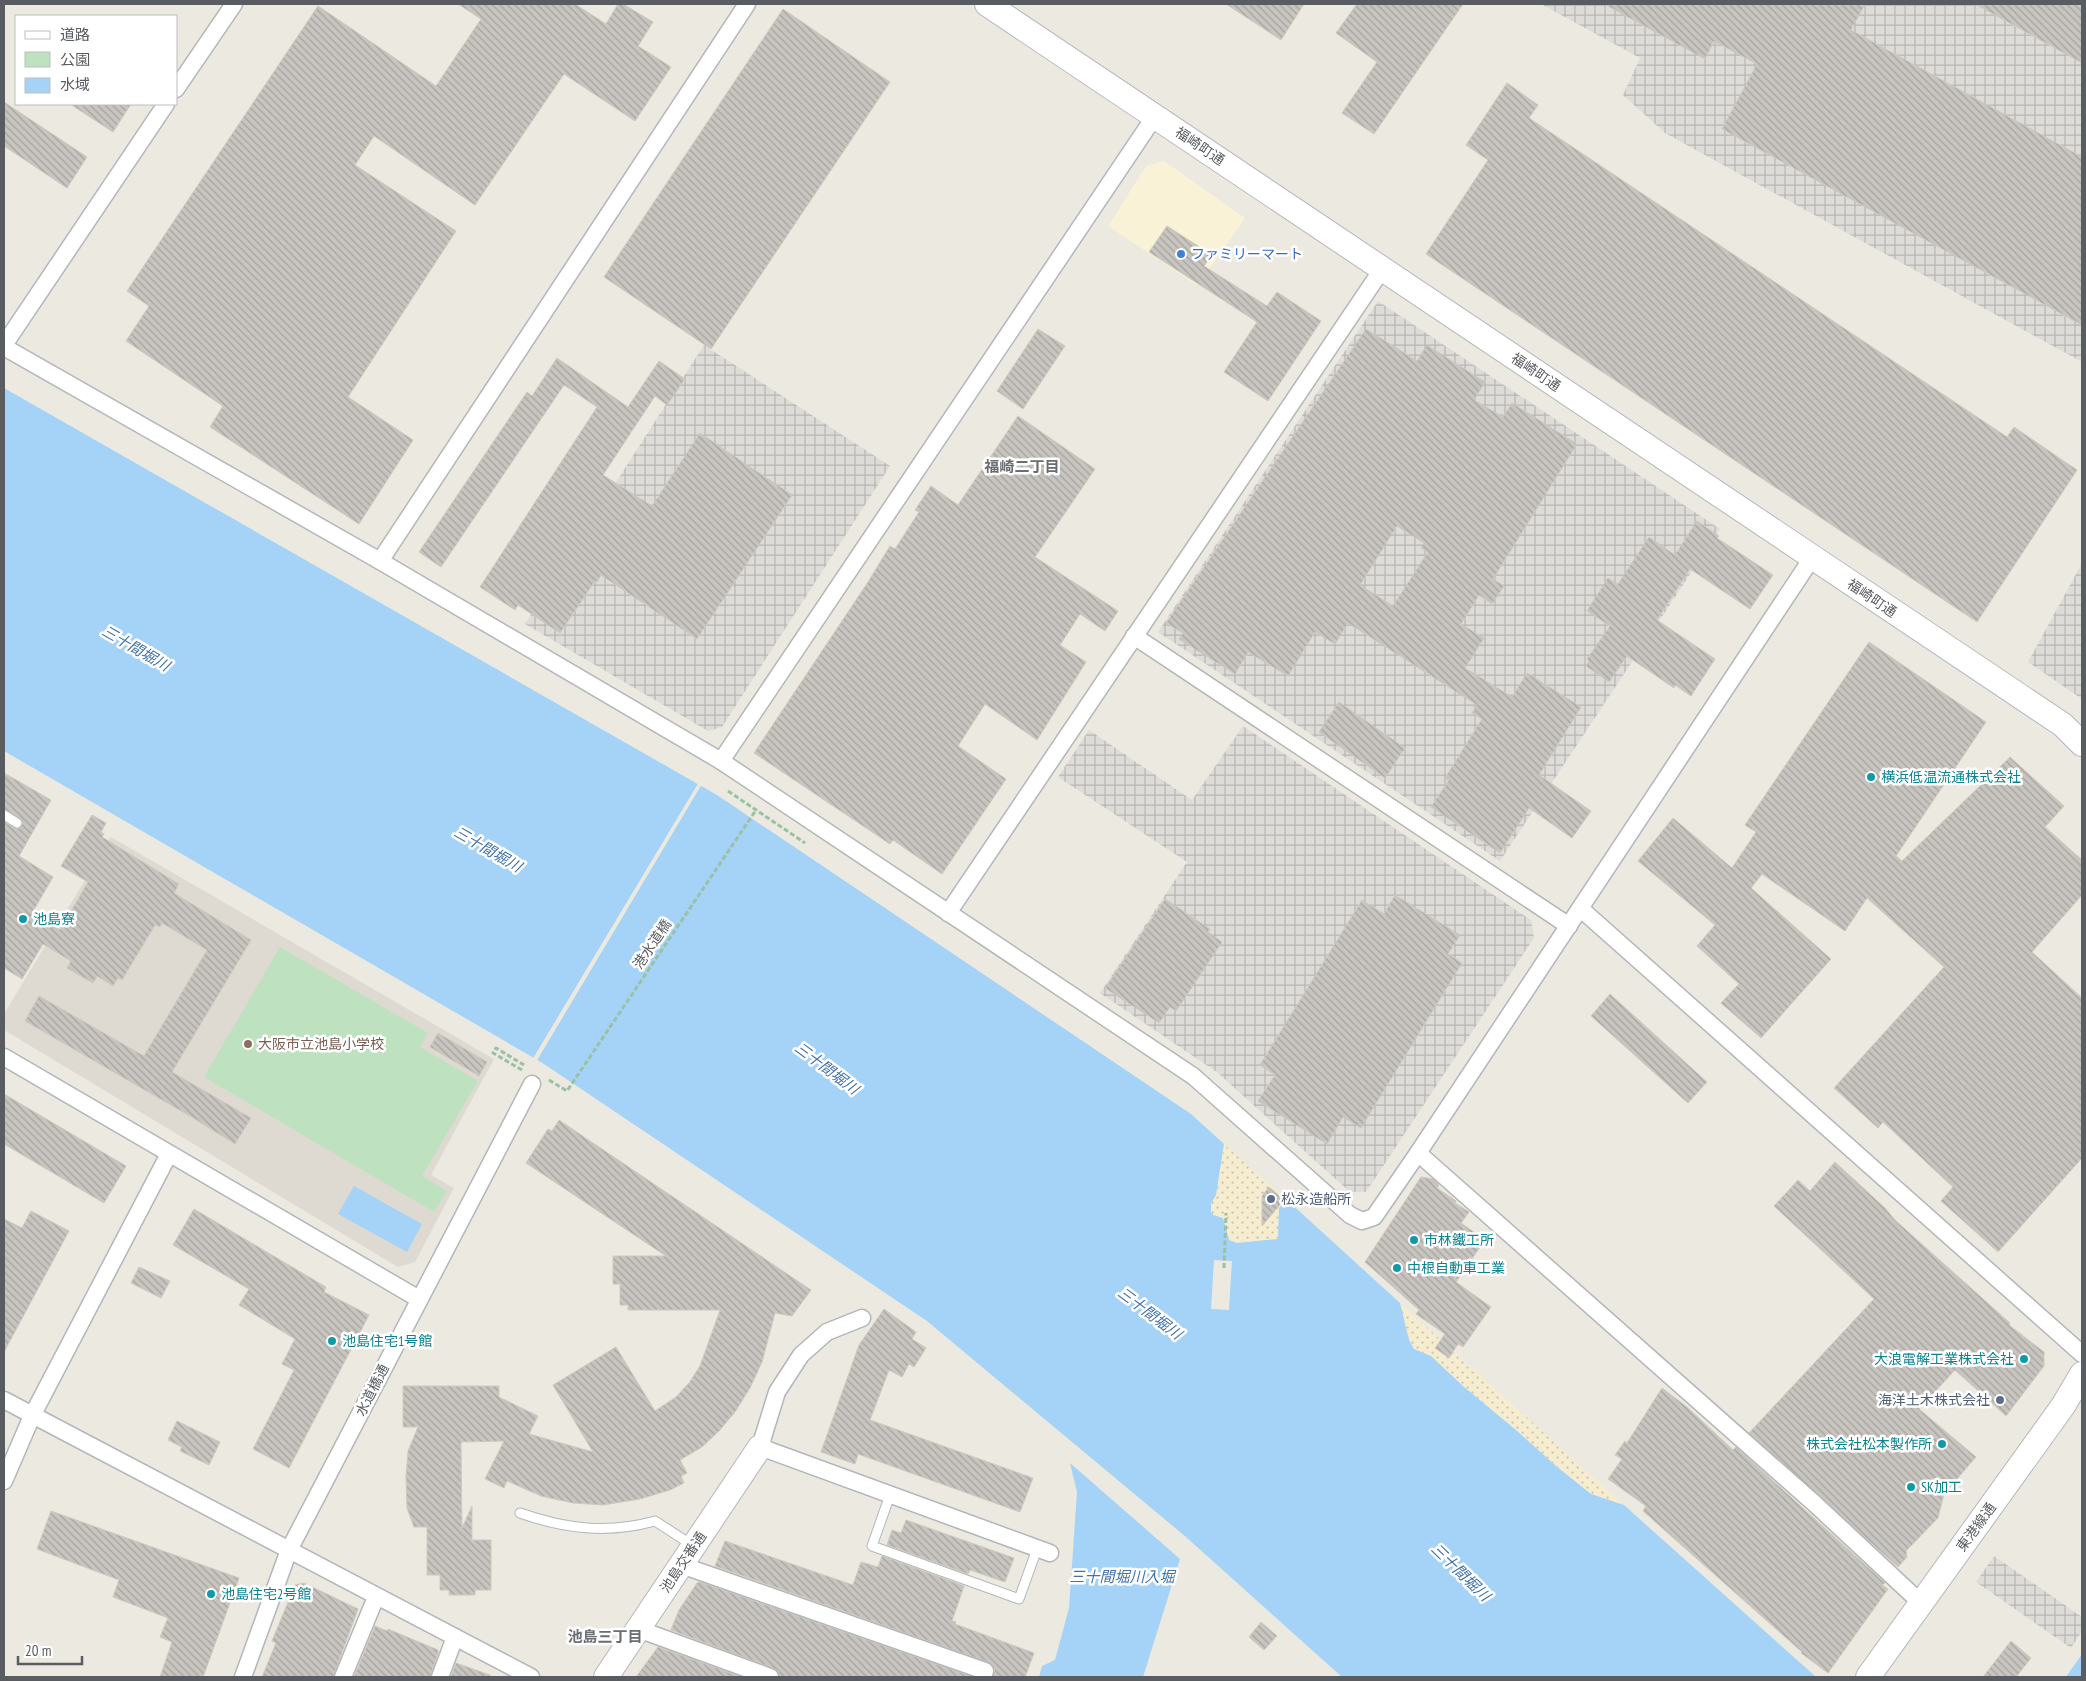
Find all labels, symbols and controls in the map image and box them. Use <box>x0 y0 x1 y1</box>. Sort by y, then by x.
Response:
legend <box>15 15 178 105</box>
text: 道路 <box>60 25 90 44</box>
text: 公園 <box>60 50 90 69</box>
text: 水域 <box>60 75 90 94</box>
street label: 福崎町通 <box>1172 123 1228 169</box>
place label: ファミリーマート <box>1191 245 1303 263</box>
marker: ファミリーマート <box>1175 248 1187 260</box>
street label: 福崎町通 <box>1508 349 1564 395</box>
district label: 福崎二丁目 <box>983 457 1060 476</box>
street label: 福崎町通 <box>1844 575 1900 621</box>
water label: 三十間堀川 <box>99 621 175 676</box>
place label: 横浜低温流通株式会社 <box>1881 768 2021 786</box>
marker: 横浜低温流通株式会社 <box>1865 771 1877 783</box>
water label: 三十間堀川 <box>451 822 527 877</box>
place label: 池島寮 <box>33 910 75 928</box>
marker: 池島寮 <box>17 913 29 925</box>
street label: 港水道橋 <box>629 916 675 972</box>
place label: 大阪市立池島小学校 <box>258 1035 384 1053</box>
marker: 大阪市立池島小学校 <box>242 1038 254 1050</box>
water label: 三十間堀川 <box>791 1038 864 1099</box>
place label: 松永造船所 <box>1281 1190 1351 1208</box>
marker: 松永造船所 <box>1265 1193 1277 1205</box>
place label: 市林鐵工所 <box>1424 1231 1494 1249</box>
marker: 市林鐵工所 <box>1408 1234 1420 1246</box>
place label: 中根自動車工業 <box>1407 1259 1505 1277</box>
marker: 中根自動車工業 <box>1391 1262 1403 1274</box>
water label: 三十間堀川 <box>1114 1283 1187 1344</box>
place label: 池島住宅1号館 <box>342 1332 432 1350</box>
marker: 池島住宅1号館 <box>326 1335 338 1347</box>
place label: 大浪電解工業株式会社 <box>1874 1350 2014 1368</box>
marker: 大浪電解工業株式会社 <box>2018 1353 2030 1365</box>
street label: 水道橋通 <box>351 1361 393 1419</box>
place label: 海洋土木株式会社 <box>1878 1391 1990 1409</box>
marker: 海洋土木株式会社 <box>1994 1394 2006 1406</box>
place label: 株式会社松本製作所 <box>1806 1435 1932 1453</box>
marker: 株式会社松本製作所 <box>1936 1438 1948 1450</box>
place label: SK加工 <box>1921 1478 1962 1496</box>
marker: SK加工 <box>1905 1481 1917 1493</box>
street label: 東港線通 <box>1952 1499 2000 1555</box>
street label: 池島交番通 <box>656 1528 710 1596</box>
water label: 三十間堀川 <box>1427 1539 1496 1606</box>
water label: 三十間堀川入堀 <box>1069 1567 1176 1586</box>
place label: 池島住宅2号館 <box>221 1585 311 1603</box>
marker: 池島住宅2号館 <box>205 1588 217 1600</box>
district label: 池島三丁目 <box>567 1627 643 1646</box>
scale bar <box>18 1634 81 1666</box>
text: 20 m <box>25 1641 51 1660</box>

